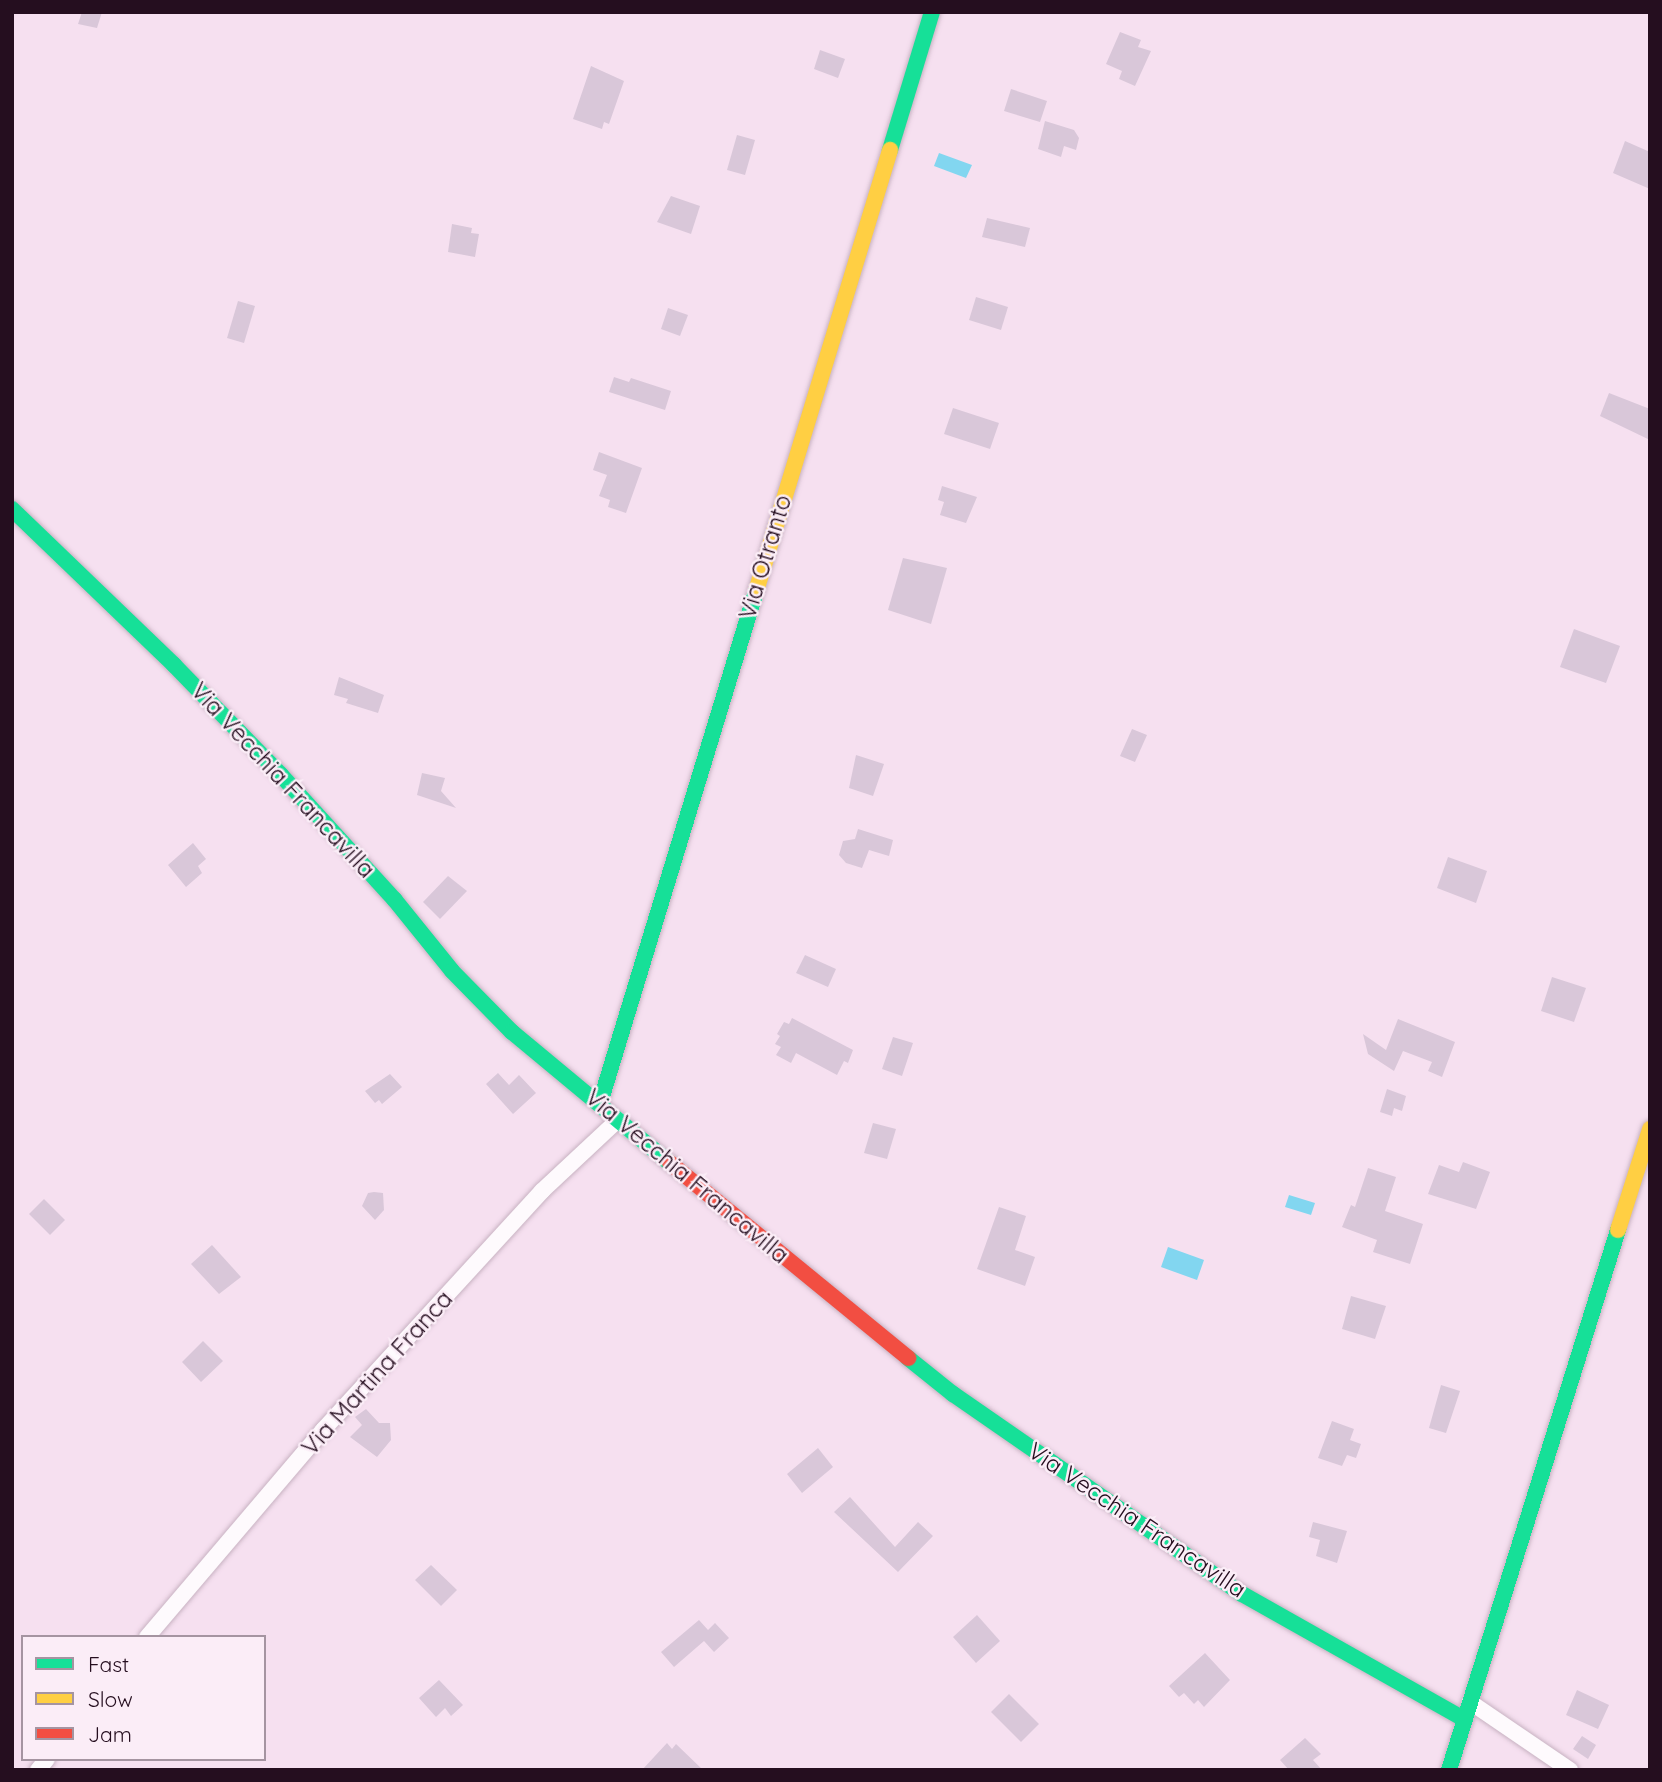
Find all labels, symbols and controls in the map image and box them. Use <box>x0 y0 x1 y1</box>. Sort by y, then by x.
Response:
street label: Via Otranto <box>732 491 798 623</box>
street label: Via Vecchia Francavilla <box>185 676 381 884</box>
street label: Via Vecchia Francavilla <box>579 1082 795 1270</box>
street label: Via Martina Franca <box>295 1285 459 1461</box>
street label: Via Vecchia Francavilla <box>1023 1436 1251 1604</box>
legend <box>21 1635 266 1761</box>
text: Fast <box>88 1651 129 1677</box>
text: Slow <box>88 1686 133 1712</box>
text: Jam <box>88 1721 132 1747</box>

